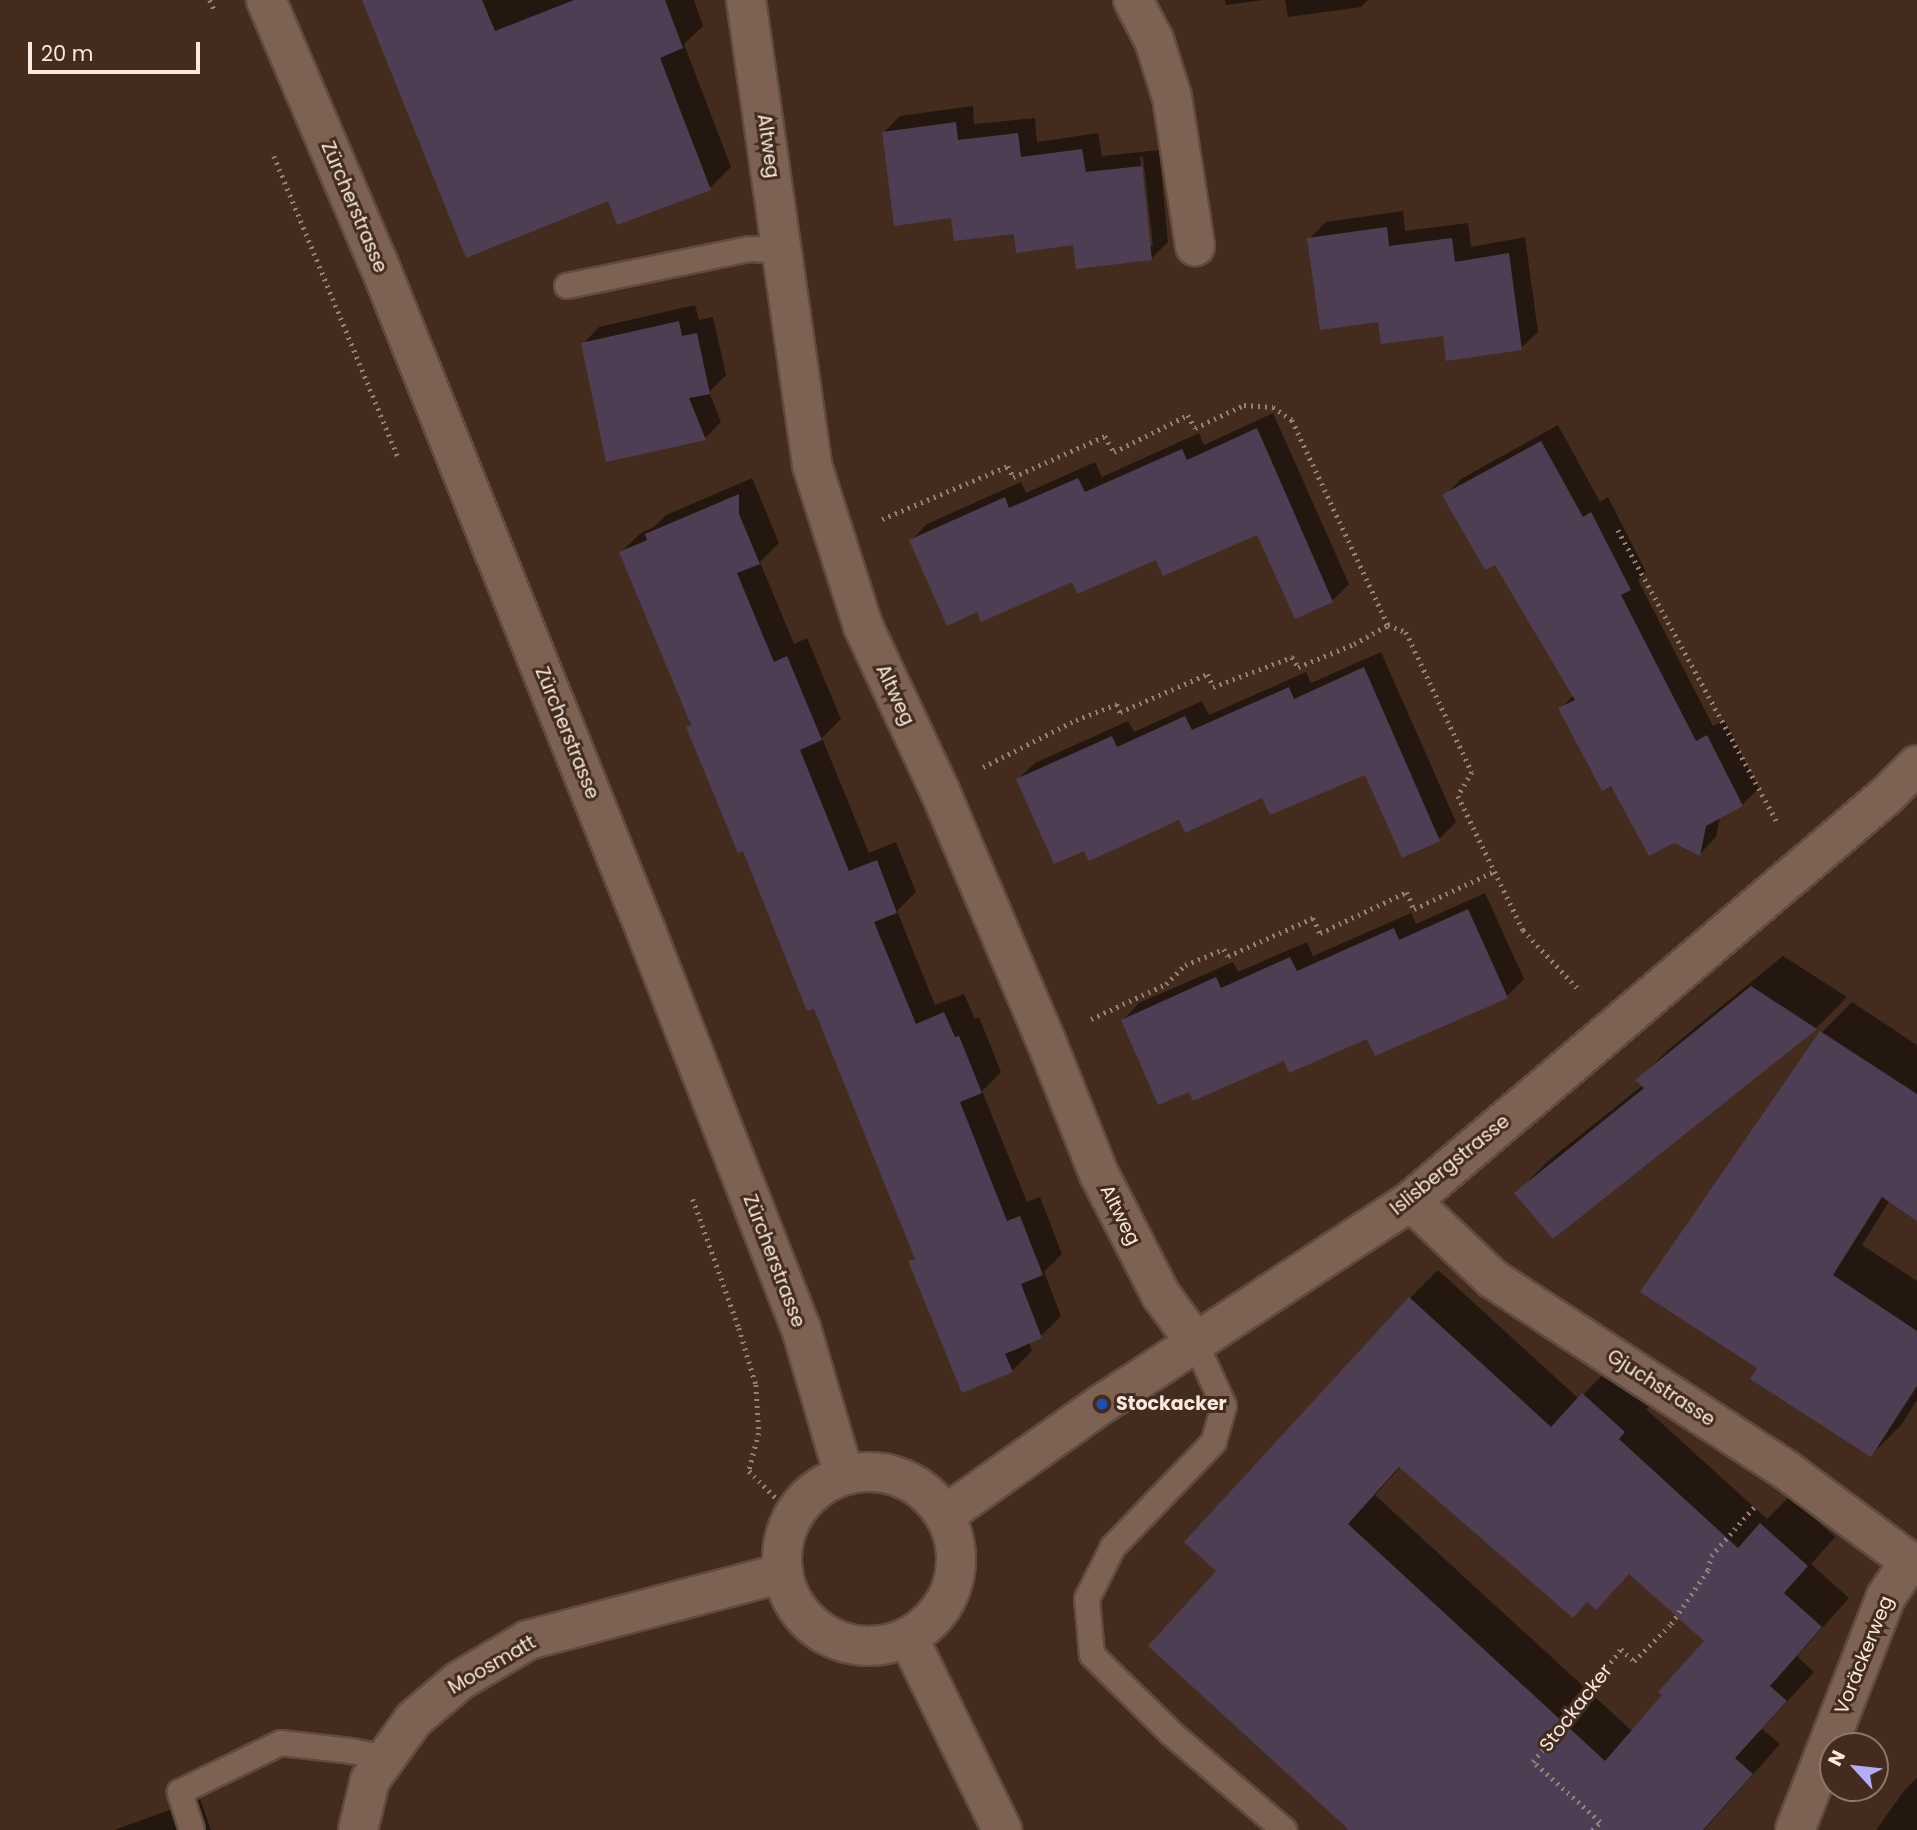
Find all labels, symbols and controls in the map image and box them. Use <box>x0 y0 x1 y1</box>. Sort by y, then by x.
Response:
scale bar <box>32 28 203 72</box>
text: 20 m <box>41 39 94 68</box>
street label: Altweg <box>752 112 784 180</box>
street label: Zürcherstrasse <box>316 138 392 276</box>
street label: Altweg <box>871 661 919 729</box>
street label: Zürcherstrasse <box>530 664 604 802</box>
street label: Islisbergstrasse <box>1386 1110 1514 1220</box>
street label: Altweg <box>1095 1181 1145 1249</box>
street label: Zürcherstrasse <box>738 1191 810 1331</box>
street label: Gjuchstrasse <box>1603 1345 1719 1431</box>
place label: Stockacker <box>1116 1393 1227 1415</box>
marker: Stockacker <box>1094 1396 1110 1412</box>
street label: Voräckerweg <box>1830 1593 1898 1717</box>
street label: Moosmatt <box>444 1631 540 1699</box>
street label: Stockacker <box>1535 1660 1617 1756</box>
north arrow <box>1819 1732 1889 1802</box>
text: N <box>1821 1746 1852 1771</box>

